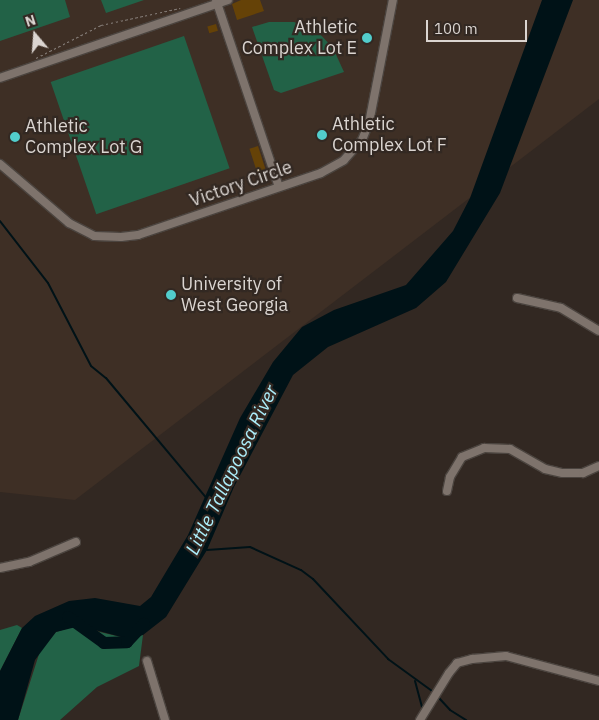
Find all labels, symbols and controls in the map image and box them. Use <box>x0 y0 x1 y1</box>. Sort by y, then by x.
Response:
north arrow <box>10 10 60 60</box>
scale bar <box>429 10 530 42</box>
text: N <box>23 11 38 31</box>
place label: Athletic Complex Lot E <box>242 17 357 59</box>
text: 100 m <box>434 19 478 38</box>
marker: Athletic Complex Lot E <box>361 32 373 44</box>
place label: Athletic Complex Lot F <box>332 114 447 156</box>
place label: Athletic Complex Lot G <box>25 116 142 158</box>
marker: Athletic Complex Lot F <box>316 129 328 141</box>
marker: Athletic Complex Lot G <box>9 131 21 143</box>
street label: Victory Circle <box>187 156 295 212</box>
place label: University of West Georgia <box>181 274 288 316</box>
marker: University of West Georgia <box>165 289 177 301</box>
water label: Little Tallapoosa River <box>181 381 283 559</box>

